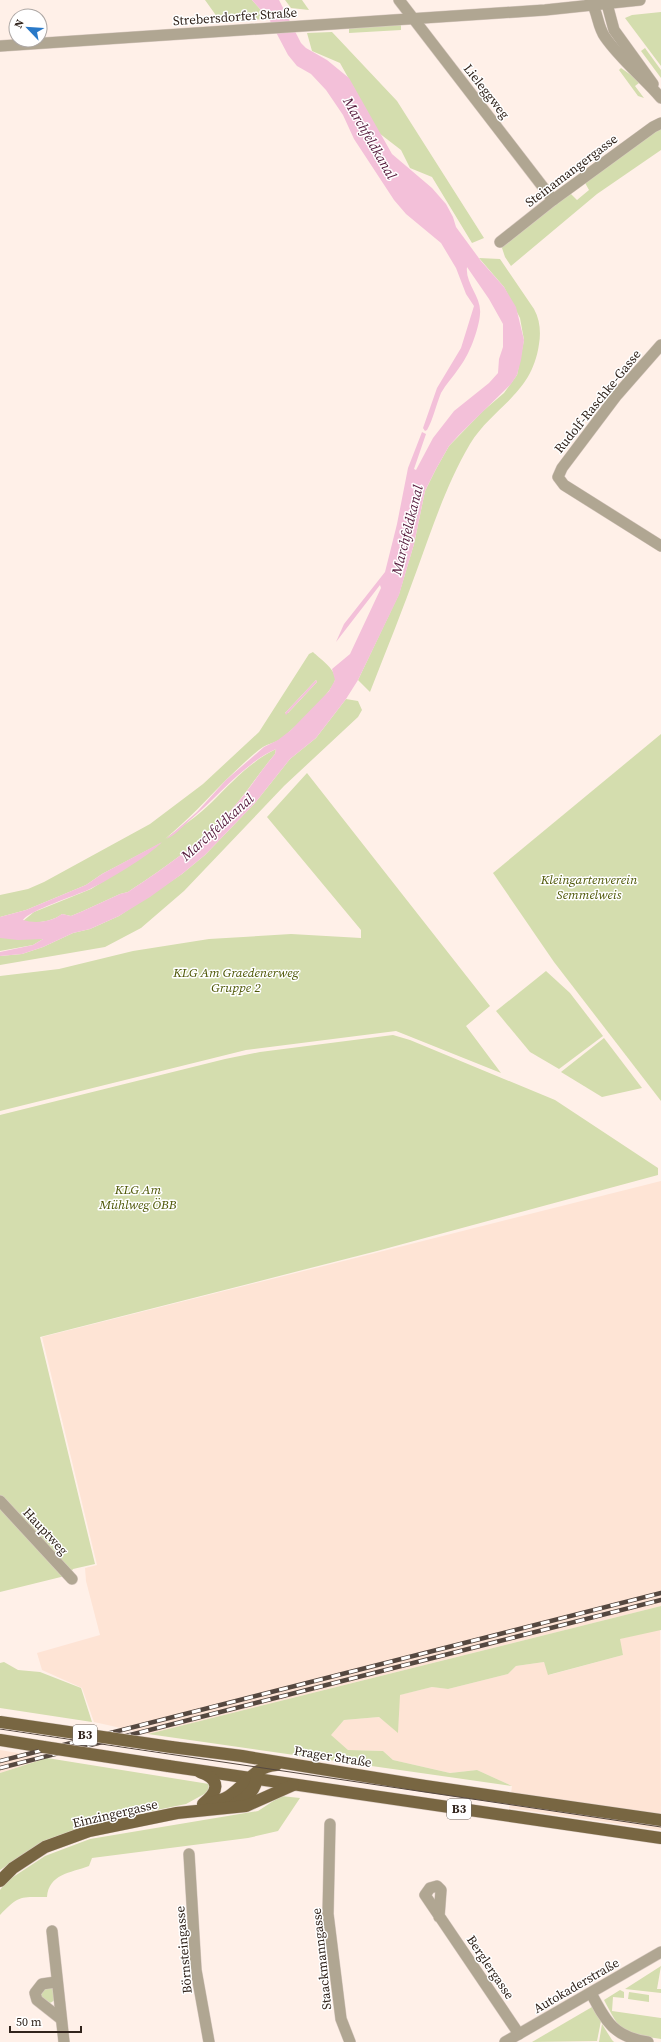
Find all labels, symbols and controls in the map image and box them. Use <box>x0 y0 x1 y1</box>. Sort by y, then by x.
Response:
street label: Strebersdorfer Straße <box>172 4 298 29</box>
north arrow <box>8 8 48 48</box>
text: N <box>11 17 28 31</box>
street label: Lieleggweg <box>460 60 513 122</box>
water label: Marchfeldkanal <box>338 92 402 183</box>
street label: Steinamangergasse <box>522 130 621 211</box>
street label: Rudolf-Raschke-Gasse <box>550 346 645 457</box>
water label: Marchfeldkanal <box>386 483 428 578</box>
water label: Marchfeldkanal <box>175 789 258 866</box>
park label: Kleingartenverein Semmelweis <box>540 871 638 903</box>
park label: KLG Am Graedenerweg Gruppe 2 <box>172 964 299 996</box>
park label: KLG Am Mühlweg ÖBB <box>98 1181 177 1213</box>
street label: Hauptweg <box>19 1504 72 1559</box>
road number: B3 <box>73 1725 97 1745</box>
street label: Prager Straße <box>293 1742 373 1771</box>
street label: Einzingergasse <box>71 1795 160 1832</box>
road number: B3 <box>447 1799 471 1819</box>
street label: Börnsteingasse <box>171 1905 196 1995</box>
street label: Staackmanngasse <box>308 1907 335 2011</box>
street label: Berglergasse <box>463 1932 518 2003</box>
street label: Autokaderstraße <box>530 1954 623 2017</box>
scale bar <box>10 2008 81 2034</box>
text: 50 m <box>16 2014 42 2030</box>

